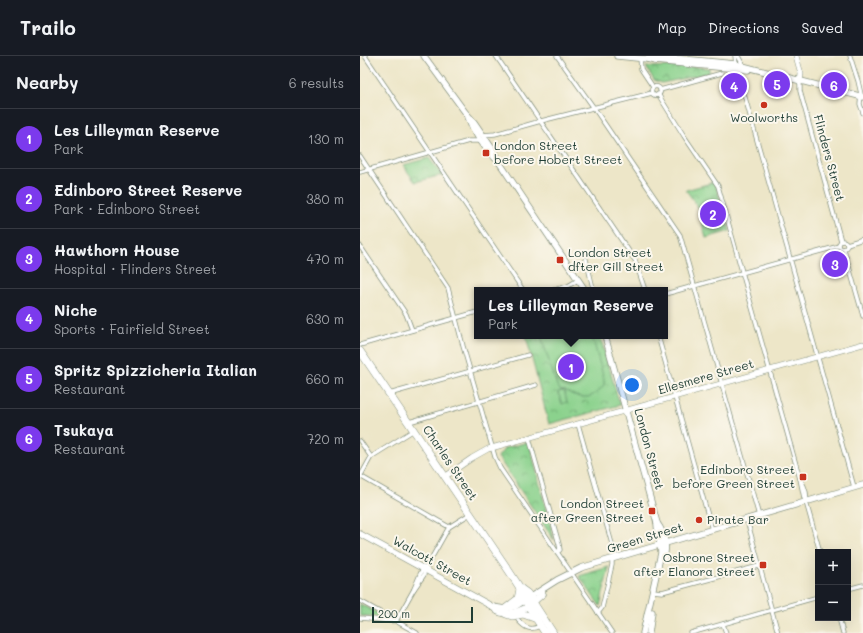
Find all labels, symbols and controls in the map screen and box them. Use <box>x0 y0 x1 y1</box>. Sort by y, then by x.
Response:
text: Trailo <box>20 15 76 40</box>
text: Map <box>658 18 686 37</box>
text: Directions <box>708 18 779 37</box>
text: Saved <box>801 18 843 37</box>
pin: 5 <box>764 69 790 99</box>
pin: 6 <box>821 70 847 100</box>
text: Nearby <box>16 71 78 93</box>
pin: 4 <box>721 71 747 101</box>
text: 6 results <box>289 74 344 91</box>
marker: Woolworths <box>759 100 769 110</box>
place label: Woolworths <box>730 109 798 125</box>
street label: Flinders Street <box>811 113 849 203</box>
text: Les Lilleyman Reserve <box>54 120 219 140</box>
text: 1 <box>26 130 32 147</box>
text: 130 m <box>308 130 344 147</box>
place label: London Street before Hobert Street <box>494 137 622 167</box>
text: Park <box>54 140 83 157</box>
marker: London Street before Hobert Street <box>481 148 491 158</box>
text: Edinboro Street Reserve <box>54 180 242 200</box>
text: 2 <box>25 190 33 207</box>
text: 380 m <box>306 190 344 207</box>
pin: 2 <box>700 199 726 229</box>
text: Park · Edinboro Street <box>54 200 200 217</box>
text: Hawthorn House <box>54 240 179 260</box>
place label: London Street dfter Gill Street <box>568 244 663 274</box>
pin: 3 <box>822 249 848 279</box>
text: 3 <box>25 250 33 267</box>
text: 470 m <box>307 250 344 267</box>
marker: London Street dfter Gill Street <box>555 255 565 265</box>
text: Hospital · Flinders Street <box>54 260 217 277</box>
popup <box>474 287 668 339</box>
text: Les Lilleyman Reserve <box>488 295 654 315</box>
text: Niche <box>54 300 97 320</box>
text: 4 <box>25 310 33 327</box>
text: 630 m <box>306 310 344 327</box>
text: Park <box>488 315 518 332</box>
text: Sports · Fairfield Street <box>54 320 210 337</box>
pin: 1 <box>558 352 584 382</box>
street label: Ellesmere Street <box>656 355 755 397</box>
text: Spritz Spizzicheria Italian <box>54 360 257 380</box>
text: 5 <box>25 370 33 387</box>
text: 660 m <box>306 370 344 387</box>
your location <box>622 375 642 395</box>
text: Restaurant <box>54 380 125 397</box>
street label: London Street <box>631 406 668 491</box>
text: Tsukaya <box>54 420 114 440</box>
street label: Charles Street <box>420 422 482 503</box>
text: 6 <box>25 430 33 447</box>
text: 720 m <box>307 430 344 447</box>
text: Restaurant <box>54 440 125 457</box>
place label: Edinboro Street before Green Street <box>672 461 795 491</box>
marker: Edinboro Street before Green Street <box>798 472 808 482</box>
place label: London Street after Green Street <box>531 495 644 525</box>
marker: London Street after Green Street <box>647 506 657 516</box>
place label: Pirate Bar <box>707 511 769 527</box>
marker: Pirate Bar <box>694 515 704 525</box>
street label: Green Street <box>605 518 685 556</box>
street label: Walcott Street <box>390 532 475 588</box>
place label: Osbrone Street after Elanora Street <box>634 549 755 579</box>
map controls <box>815 549 851 621</box>
button: + <box>815 549 851 585</box>
marker: Osbrone Street after Elanora Street <box>758 560 768 570</box>
button: − <box>815 585 851 621</box>
scale bar <box>372 605 473 624</box>
text: 200 m <box>378 606 410 621</box>

